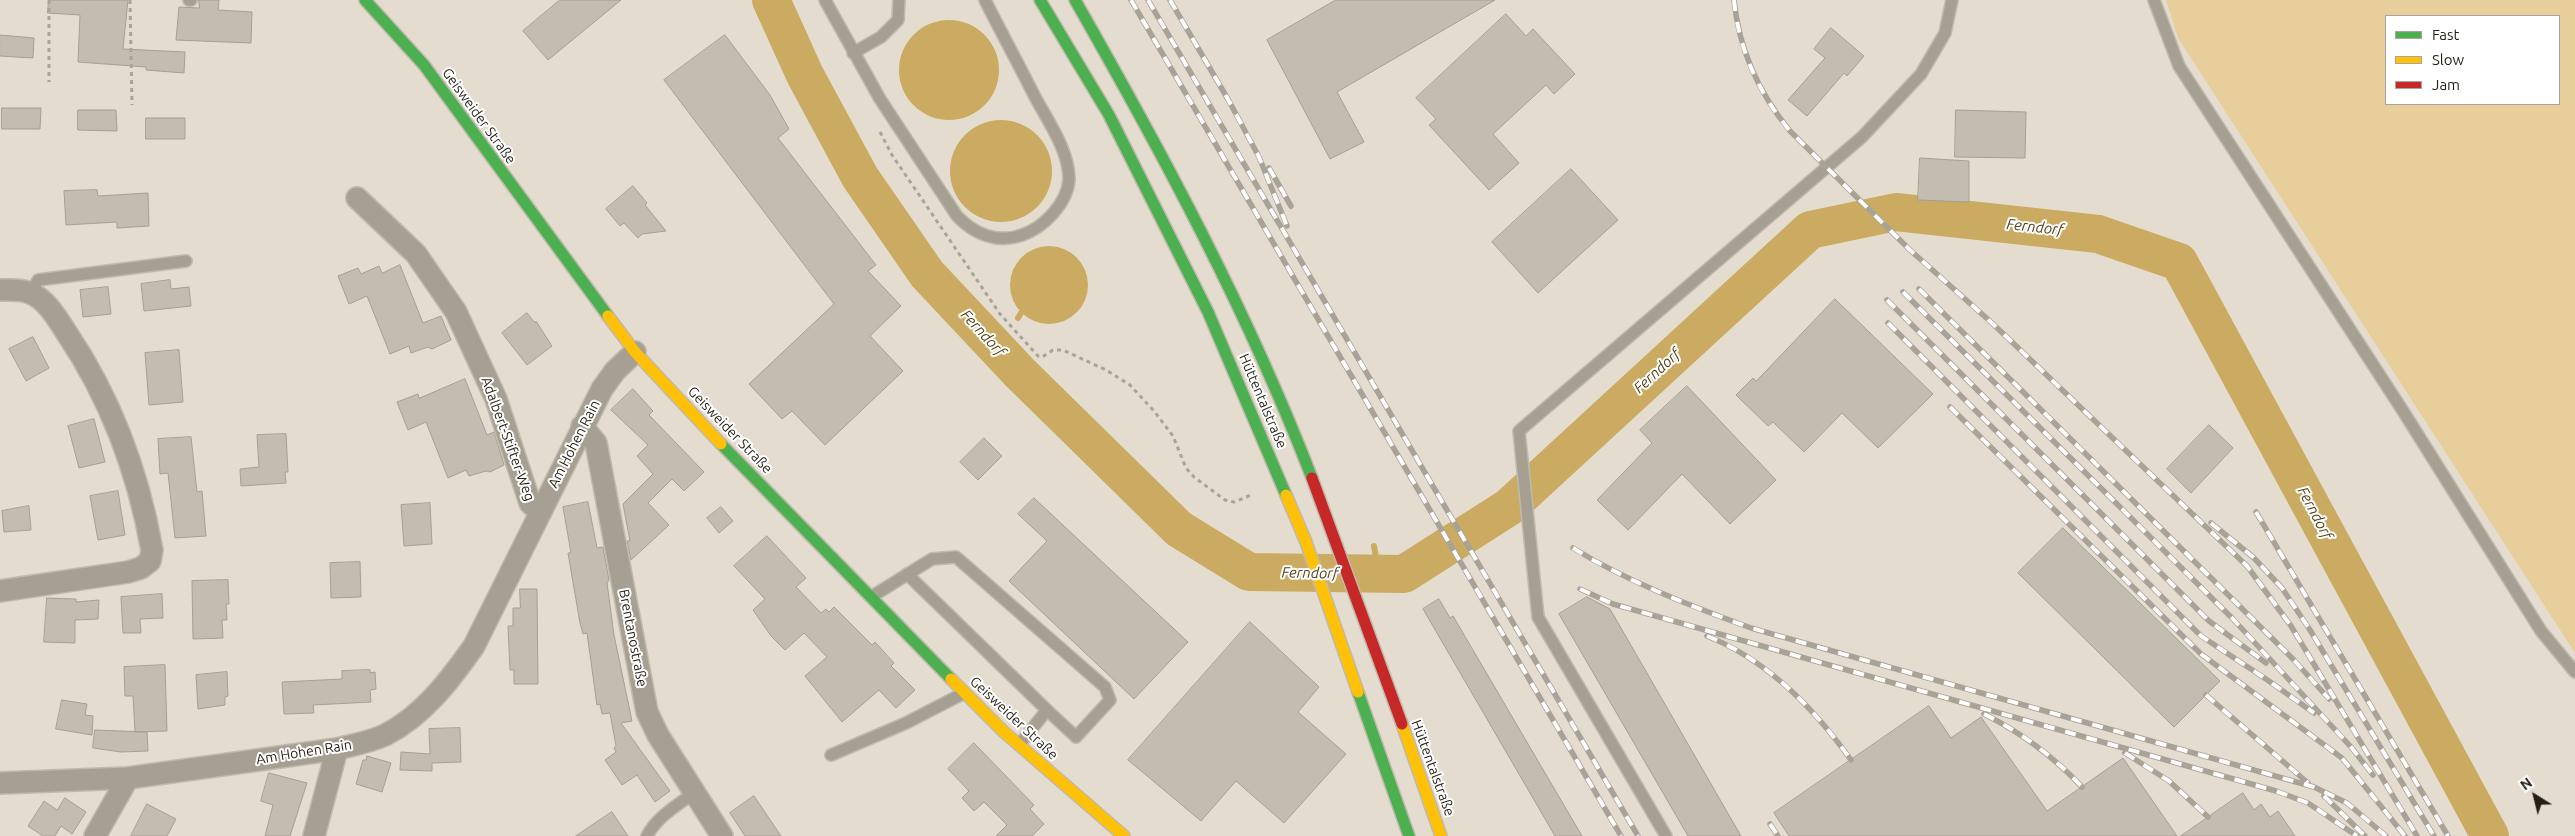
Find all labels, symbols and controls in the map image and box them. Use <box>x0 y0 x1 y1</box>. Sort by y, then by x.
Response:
legend <box>2385 15 2560 105</box>
text: Fast <box>2432 26 2459 43</box>
text: Slow <box>2432 51 2464 68</box>
street label: Geisweider Straße <box>439 65 519 167</box>
text: Jam <box>2432 76 2460 93</box>
water label: Ferndorf <box>2006 215 2064 239</box>
water label: Ferndorf <box>957 306 1009 360</box>
water label: Ferndorf <box>1630 345 1684 397</box>
street label: Hüttentalstraße <box>1236 351 1290 451</box>
street label: Adalbert-Stifter-Weg <box>478 375 538 503</box>
street label: Geisweider Straße <box>684 383 776 477</box>
street label: Am Hohen Rain <box>545 397 603 491</box>
water label: Ferndorf <box>2294 484 2336 542</box>
water label: Ferndorf <box>1281 564 1339 582</box>
street label: Brentanostraße <box>615 588 651 688</box>
street label: Geisweider Straße <box>966 673 1062 763</box>
street label: Hüttentalstraße <box>1408 718 1458 818</box>
street label: Am Hohen Rain <box>255 736 353 768</box>
north arrow <box>2510 771 2560 821</box>
text: N <box>2517 774 2535 793</box>

